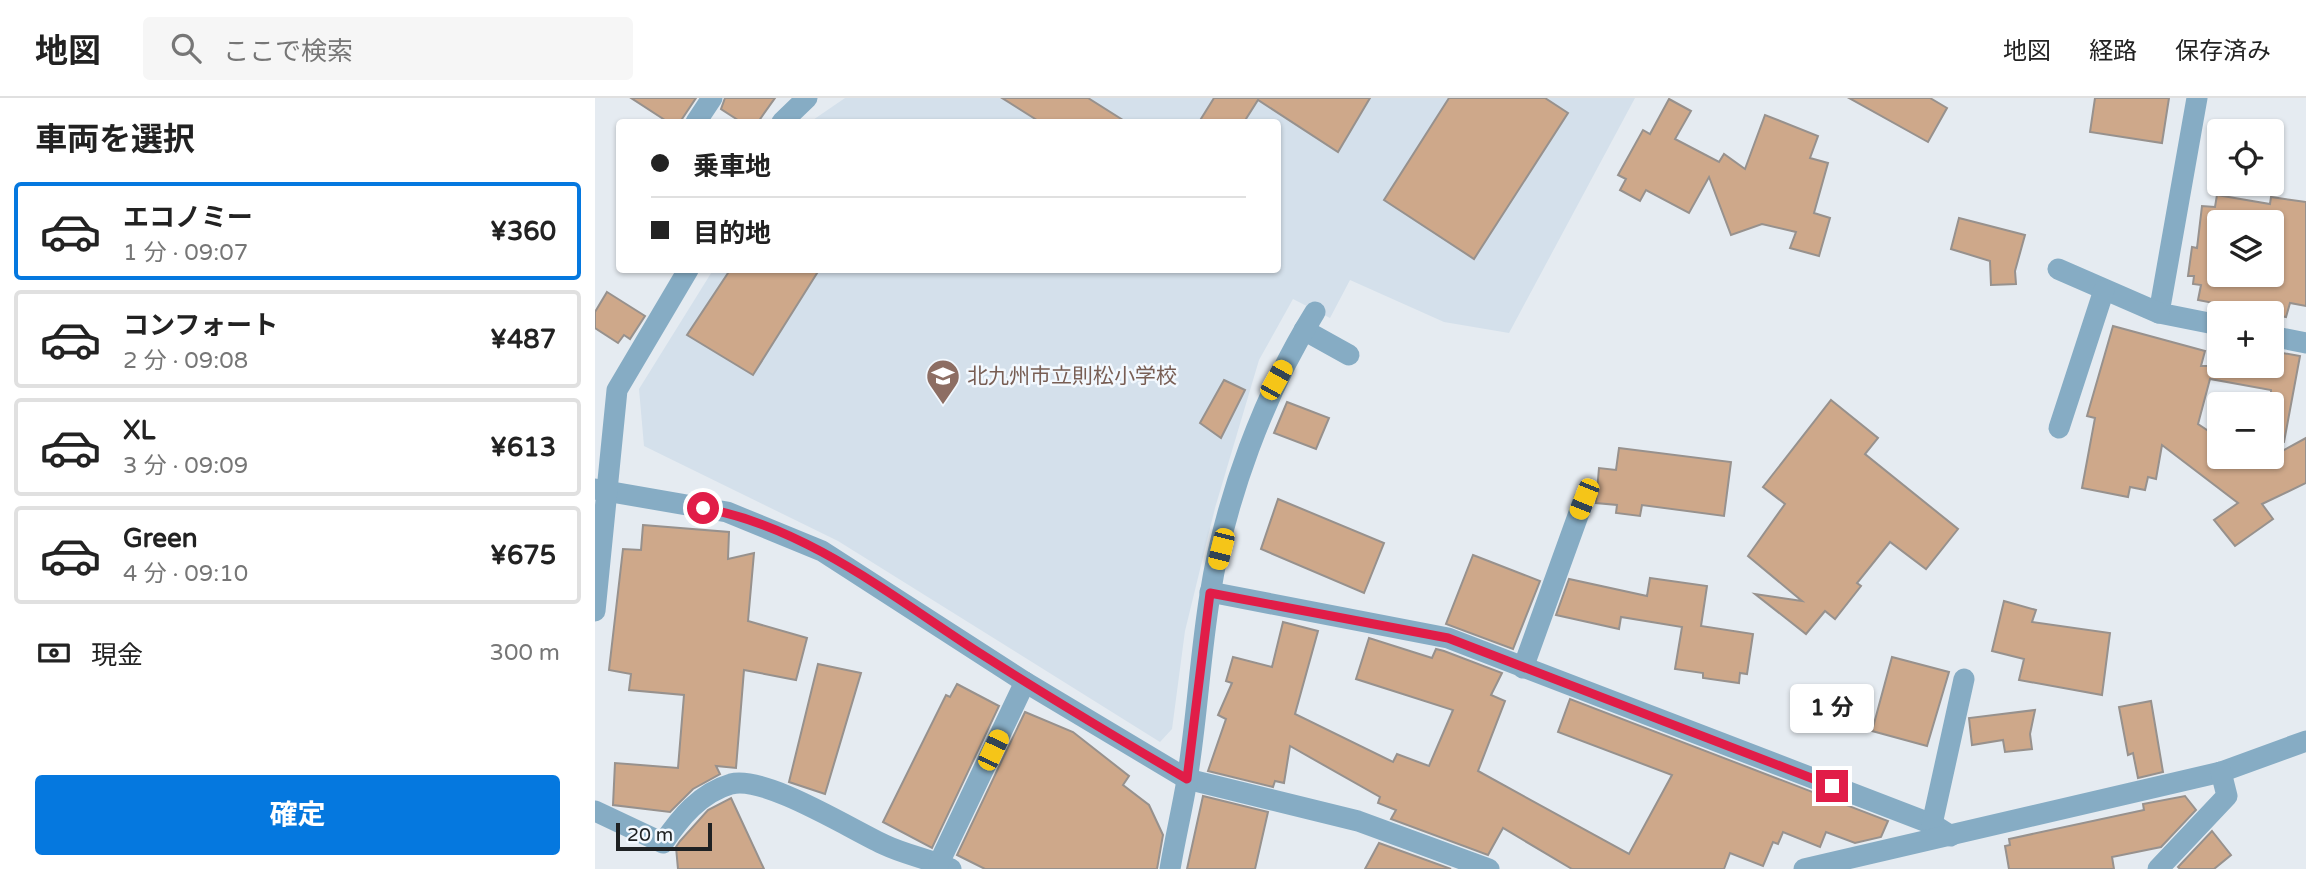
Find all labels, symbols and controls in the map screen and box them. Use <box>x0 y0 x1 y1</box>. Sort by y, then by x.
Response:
search box <box>143 17 633 80</box>
icon: search <box>167 29 205 67</box>
text: 地図 <box>35 32 101 71</box>
text: ここで検索 <box>223 36 353 67</box>
text: 地図 <box>2003 37 2051 66</box>
text: 経路 <box>2089 37 2137 66</box>
text: 保存済み <box>2175 37 2271 66</box>
map controls <box>2207 119 2284 469</box>
button: locate <box>2207 119 2284 196</box>
text: 車両を選択 <box>35 121 195 159</box>
text: 乗車地 <box>693 151 771 182</box>
icon: car <box>39 200 102 263</box>
text: エコノミー <box>123 202 253 233</box>
button: layers <box>2207 210 2284 287</box>
text: ¥360 <box>490 216 556 247</box>
text: 目的地 <box>693 218 771 249</box>
text: 1 分 · 09:07 <box>123 239 248 267</box>
button: + <box>2207 301 2284 378</box>
icon: car <box>39 308 102 371</box>
text: コンフォート <box>123 310 278 341</box>
text: ¥487 <box>490 324 556 355</box>
text: 2 分 · 09:08 <box>123 347 248 375</box>
school or university icon: 北九州市立則松小学校 <box>924 357 962 406</box>
car <box>1257 357 1296 403</box>
place label: 北九州市立則松小学校 <box>967 364 1177 389</box>
button: − <box>2207 392 2284 469</box>
text: XL <box>123 415 155 446</box>
icon: car <box>39 416 102 479</box>
text: ¥613 <box>490 432 556 463</box>
text: 3 分 · 09:09 <box>123 452 248 480</box>
car <box>1567 476 1602 522</box>
route start <box>687 492 719 524</box>
text: Green <box>123 523 198 554</box>
icon: car <box>39 524 102 587</box>
car <box>1206 526 1237 572</box>
text: ¥675 <box>490 540 556 571</box>
text: 4 分 · 09:10 <box>123 560 248 588</box>
icon: cash <box>35 634 73 672</box>
text: 300 m <box>490 639 560 667</box>
text: 現金 <box>91 640 143 671</box>
callout: 1 分 <box>1790 684 1874 734</box>
text: 1 分 <box>1810 694 1854 722</box>
car <box>975 727 1012 773</box>
route end <box>1816 770 1848 802</box>
button: 確定 <box>35 775 560 855</box>
scale bar <box>616 820 712 852</box>
text: 20 m <box>627 824 673 846</box>

